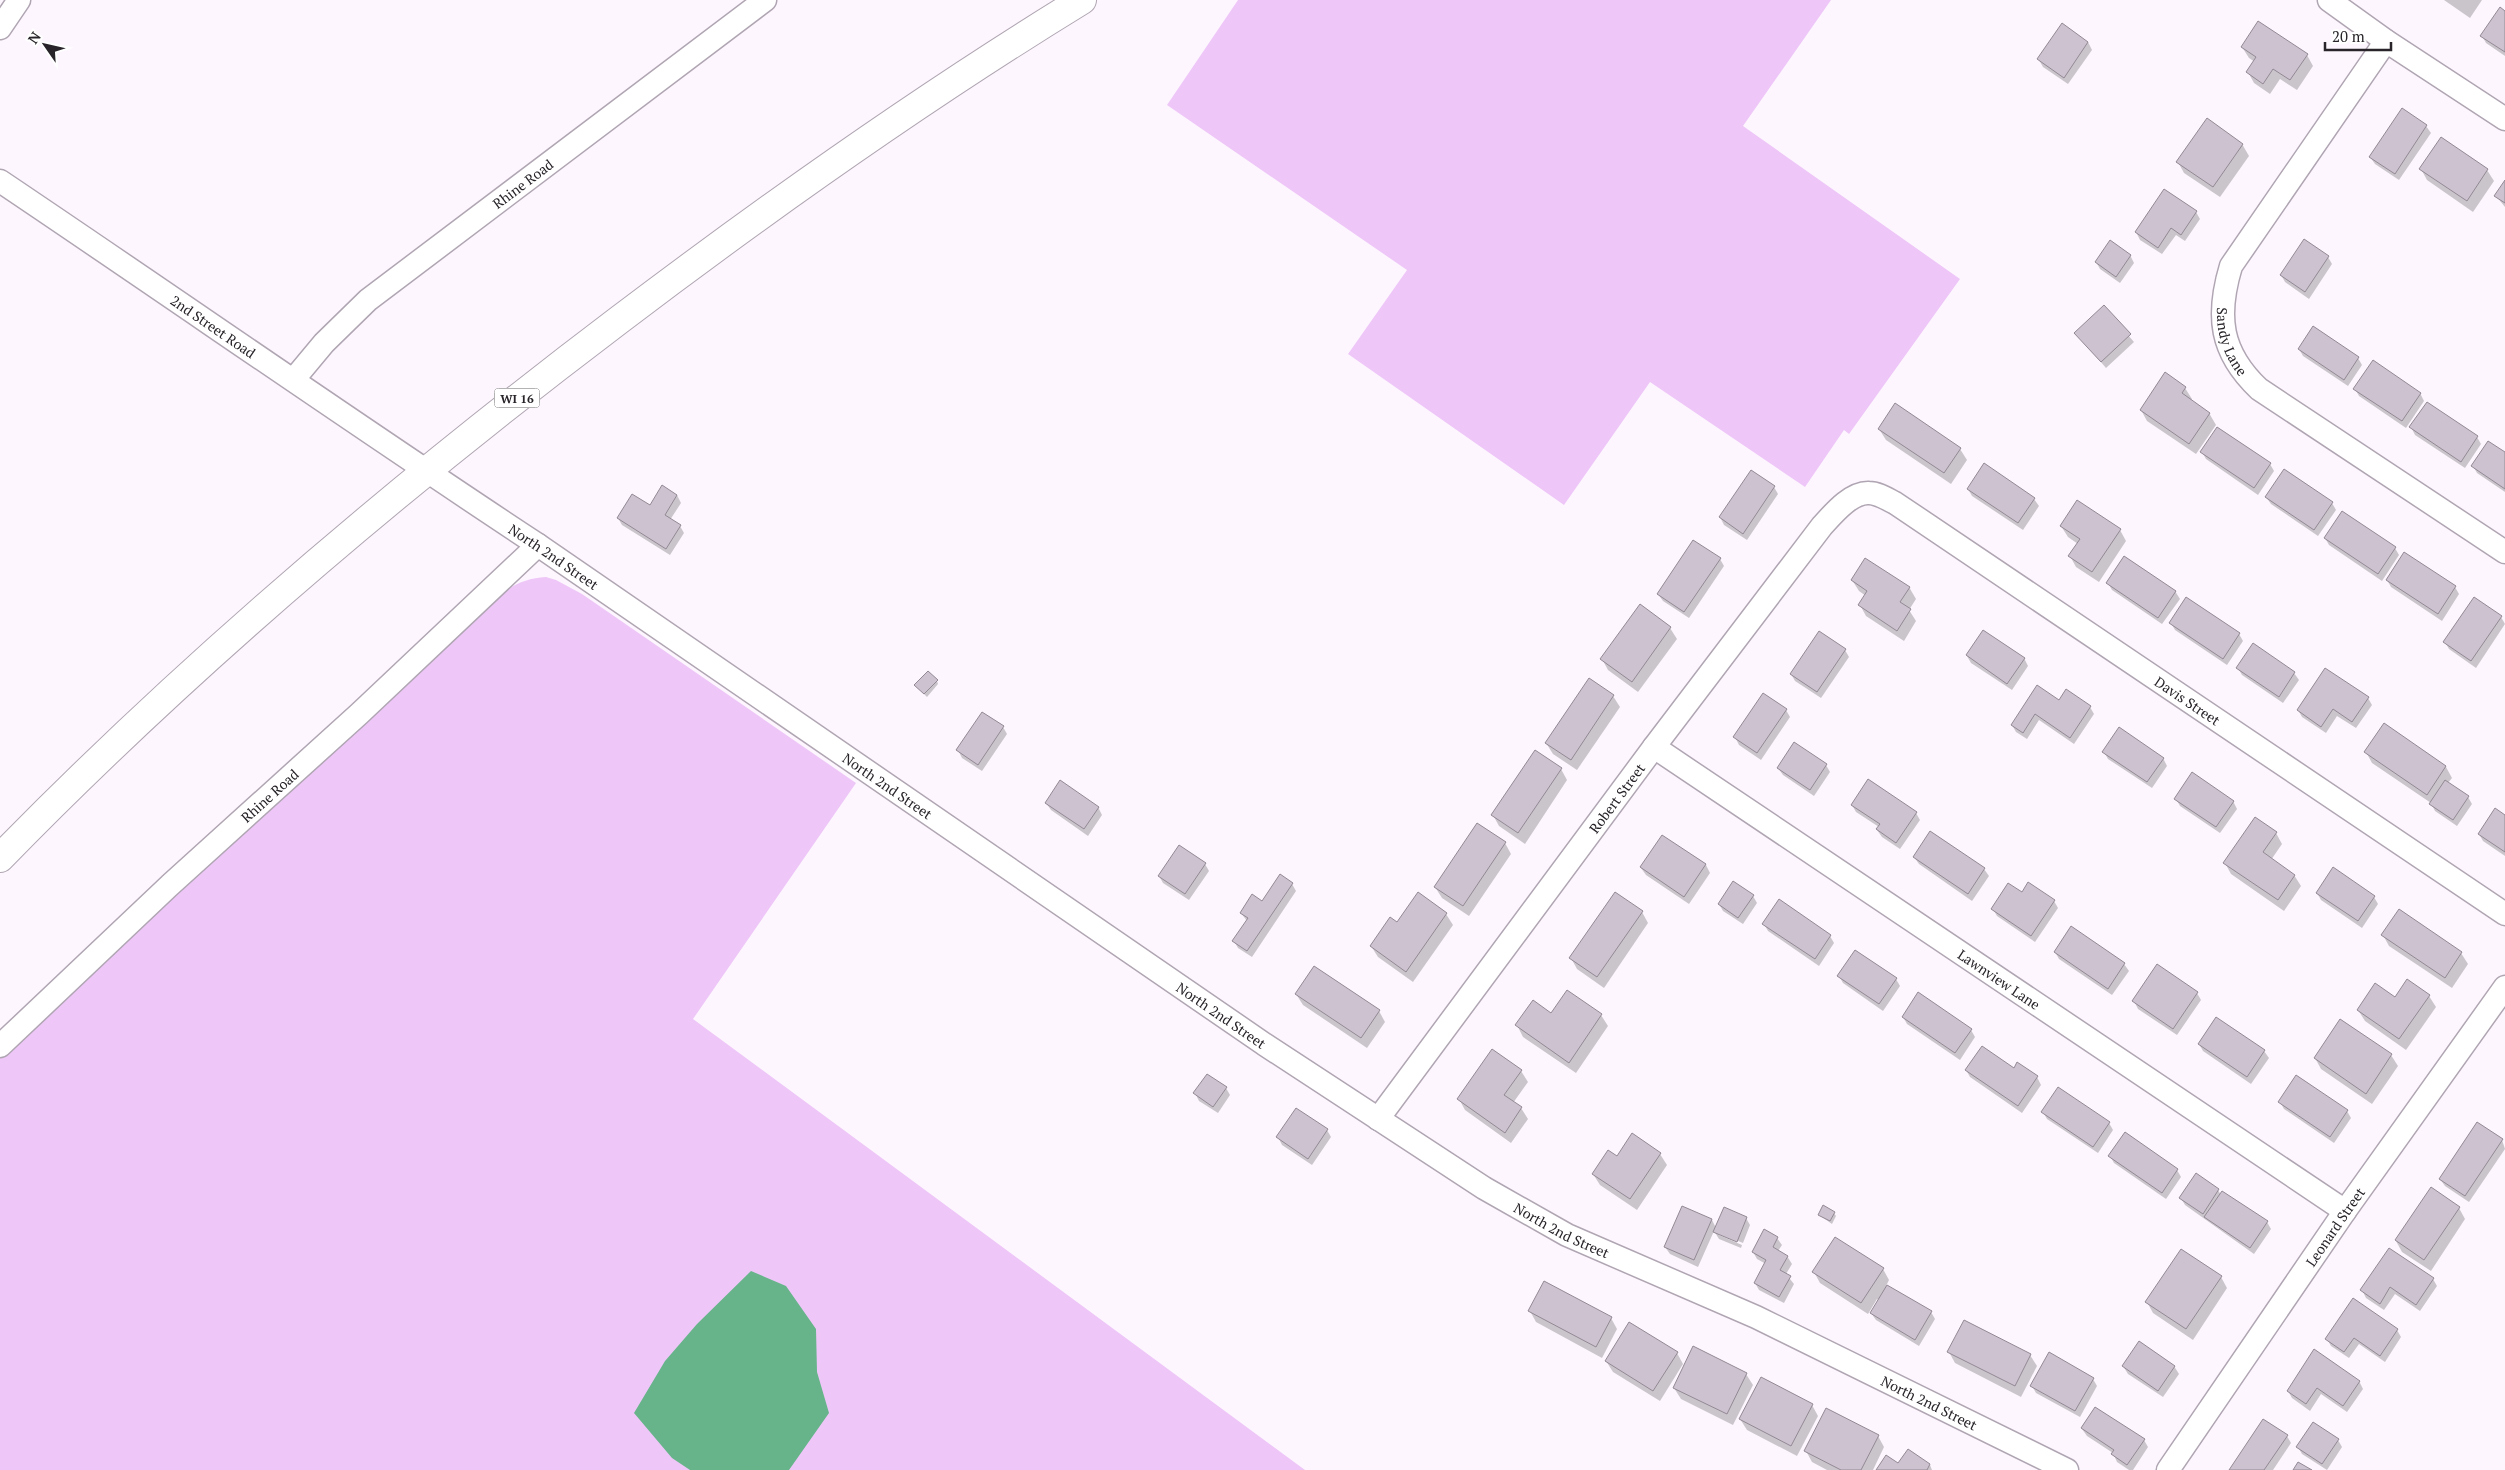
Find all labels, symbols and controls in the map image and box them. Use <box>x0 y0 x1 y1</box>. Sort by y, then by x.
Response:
north arrow <box>20 20 70 70</box>
scale bar <box>2325 20 2391 52</box>
text: 20 m <box>2332 26 2365 46</box>
text: N <box>23 27 45 47</box>
street label: Rhine Road <box>488 154 557 212</box>
street label: 2nd Street Road <box>167 290 260 362</box>
street label: Sandy Lane <box>2213 307 2252 379</box>
road number: WI 16 <box>494 388 540 408</box>
street label: North 2nd Street <box>505 519 603 594</box>
street label: Davis Street <box>2151 671 2225 730</box>
street label: North 2nd Street <box>839 748 937 823</box>
street label: Robert Street <box>1584 758 1649 837</box>
street label: Rhine Road <box>236 764 302 826</box>
street label: Lawnview Lane <box>1954 944 2044 1013</box>
street label: North 2nd Street <box>1173 977 1271 1053</box>
street label: Leonard Street <box>2301 1183 2369 1270</box>
street label: North 2nd Street <box>1511 1198 1613 1262</box>
street label: North 2nd Street <box>1878 1371 1981 1434</box>

